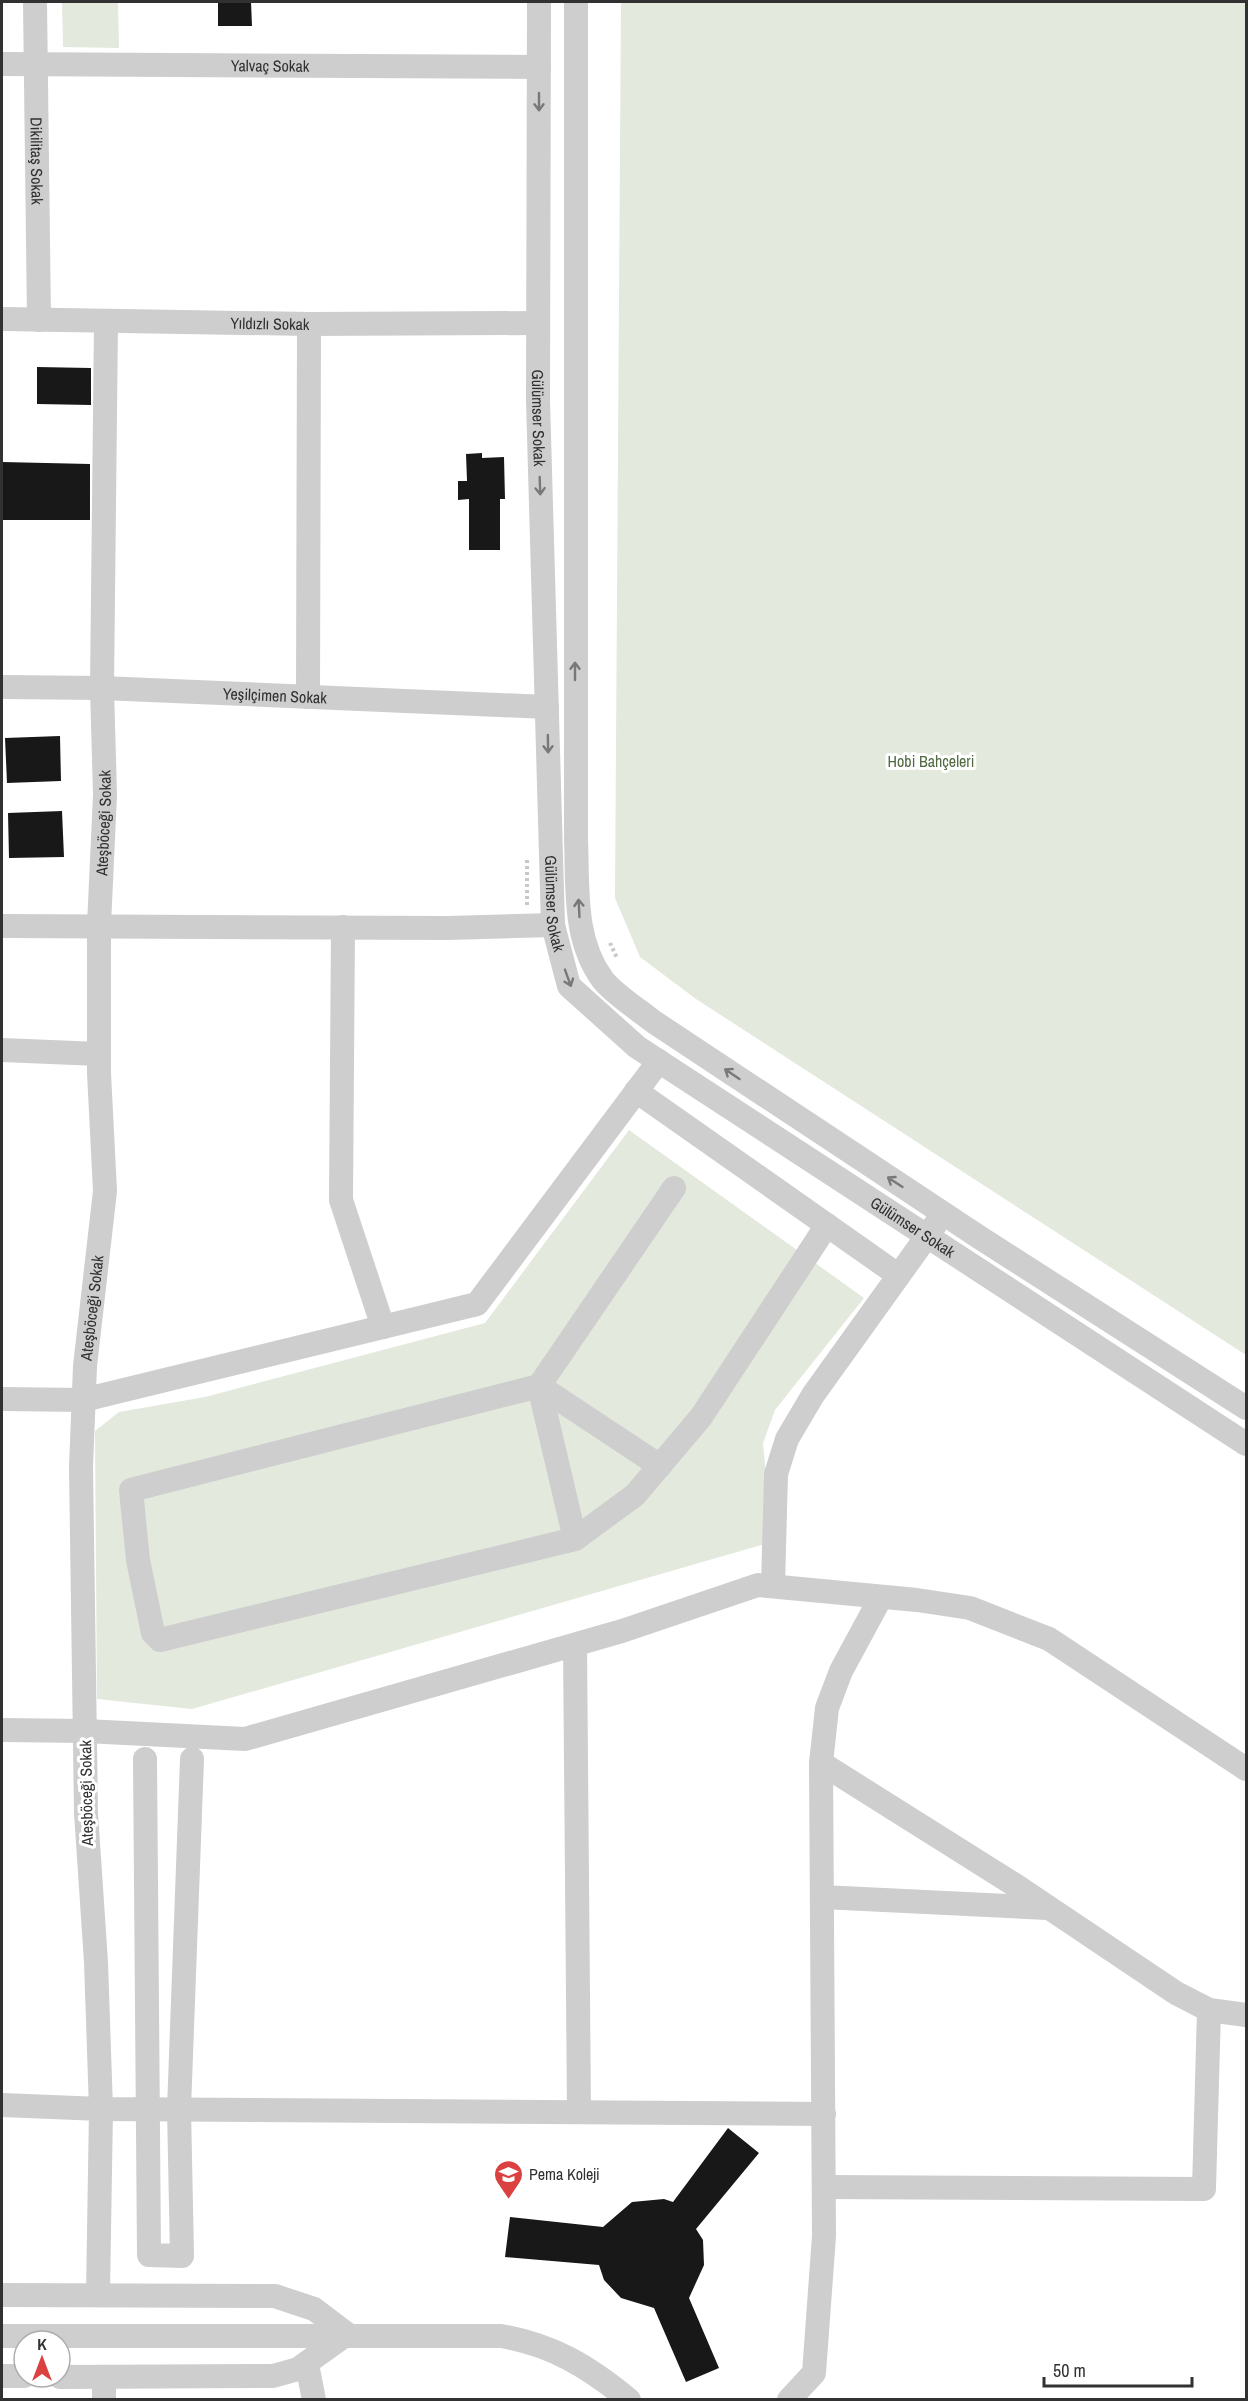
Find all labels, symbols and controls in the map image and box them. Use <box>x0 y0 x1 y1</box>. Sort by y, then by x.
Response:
street label: Yalvaç Sokak <box>231 54 310 77</box>
one-way arrow <box>533 91 545 111</box>
street label: Dikilitaş Sokak <box>25 117 49 205</box>
street label: Yıldızlı Sokak <box>230 312 310 335</box>
street label: Gülümser Sokak <box>527 369 551 467</box>
one-way arrow <box>535 475 546 495</box>
one-way arrow <box>569 662 581 682</box>
street label: Yeşilçimen Sokak <box>222 682 328 709</box>
one-way arrow <box>542 733 554 753</box>
park label: Hobi Bahçeleri <box>888 750 974 772</box>
street label: Ateşböceği Sokak <box>90 769 116 877</box>
street label: Gülümser Sokak <box>540 855 571 955</box>
one-way arrow <box>574 899 585 919</box>
one-way arrow <box>564 969 575 987</box>
one-way arrow <box>725 1068 741 1080</box>
one-way arrow <box>887 1175 904 1187</box>
street label: Gülümser Sokak <box>866 1191 960 1263</box>
street label: Ateşböceği Sokak <box>75 1254 109 1363</box>
street label: Ateşböceği Sokak <box>74 1739 98 1847</box>
school or university icon: Pema Koleji <box>492 2158 524 2200</box>
place label: Pema Koleji <box>529 2163 600 2185</box>
north arrow <box>12 2329 72 2389</box>
text: K <box>37 2333 47 2355</box>
scale bar <box>1044 2350 1192 2388</box>
text: 50 m <box>1053 2358 1086 2383</box>

